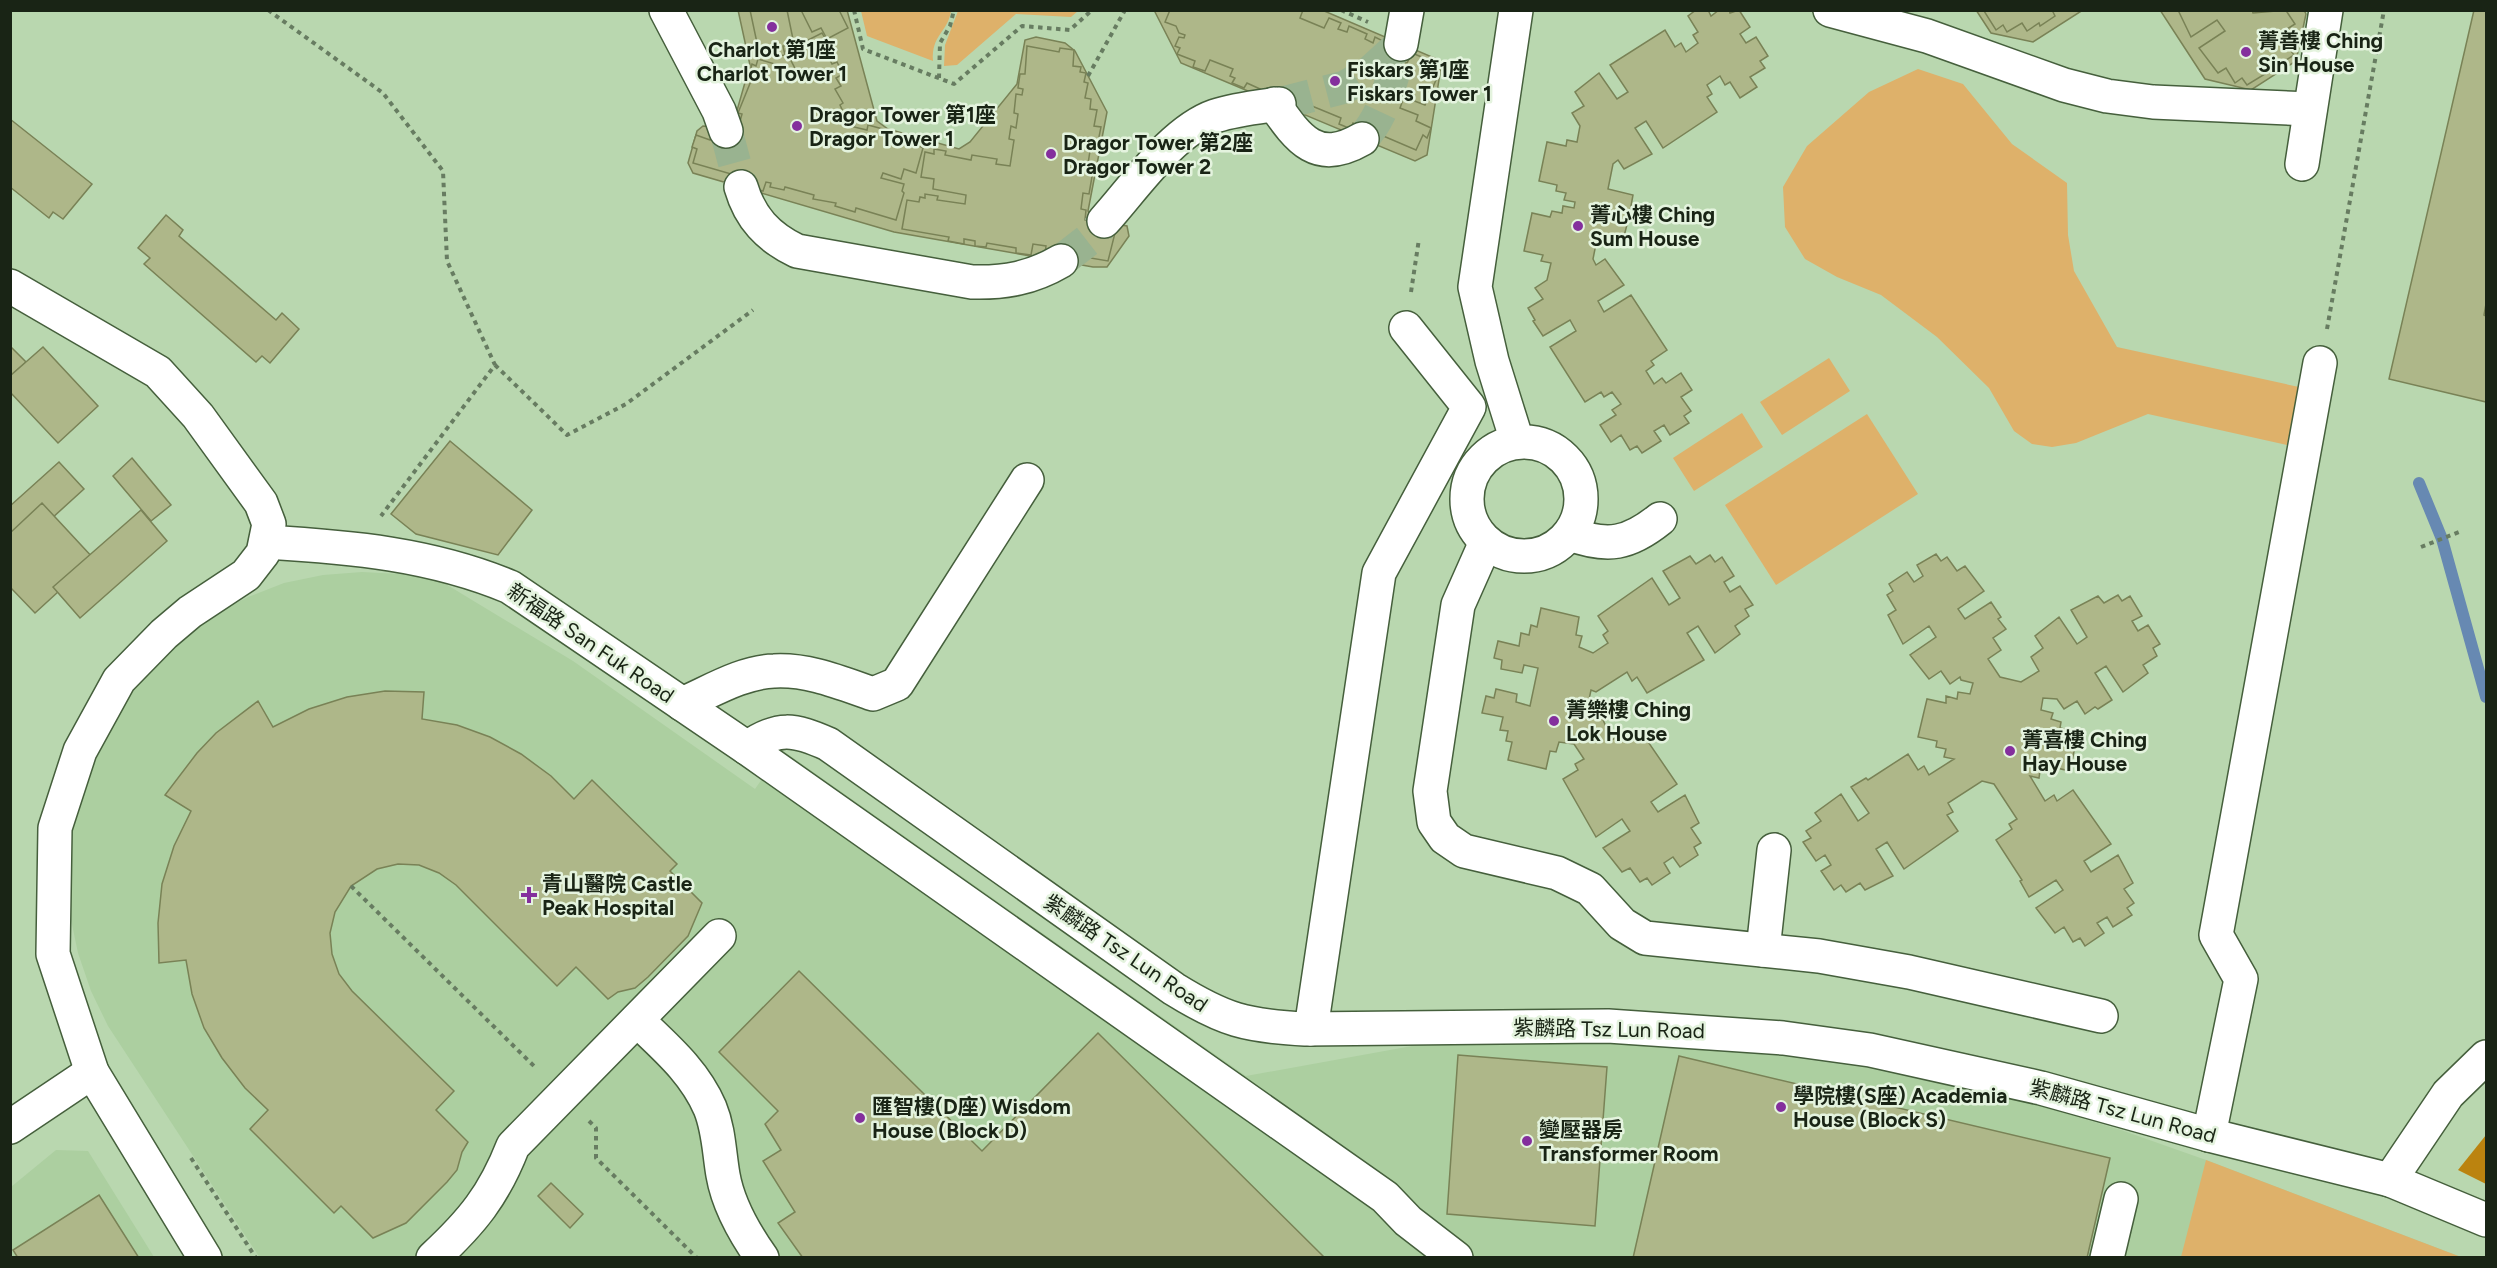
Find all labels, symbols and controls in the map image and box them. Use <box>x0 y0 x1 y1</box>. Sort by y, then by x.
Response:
marker: Charlot 第1座 Charlot Tower 1 <box>765 20 779 34</box>
place label: 菁善樓 Ching Sin House <box>2258 28 2383 77</box>
place label: Charlot 第1座 Charlot Tower 1 <box>697 37 847 86</box>
marker: 菁善樓 Ching Sin House <box>2239 45 2253 59</box>
place label: Fiskars 第1座 Fiskars Tower 1 <box>1347 57 1492 106</box>
marker: Fiskars 第1座 Fiskars Tower 1 <box>1328 74 1342 88</box>
place label: Dragor Tower 第1座 Dragor Tower 1 <box>809 102 996 151</box>
marker: Dragor Tower 第1座 Dragor Tower 1 <box>790 119 804 133</box>
place label: Dragor Tower 第2座 Dragor Tower 2 <box>1063 130 1253 179</box>
marker: Dragor Tower 第2座 Dragor Tower 2 <box>1044 147 1058 161</box>
place label: 菁心樓 Ching Sum House <box>1590 202 1715 251</box>
marker: 菁心樓 Ching Sum House <box>1571 219 1585 233</box>
street label: 新福路 San Fuk Road <box>503 578 679 708</box>
place label: 菁樂樓 Ching Lok House <box>1566 697 1691 746</box>
marker: 菁樂樓 Ching Lok House <box>1547 714 1561 728</box>
place label: 菁喜樓 Ching Hay House <box>2022 727 2147 776</box>
marker: 菁喜樓 Ching Hay House <box>2003 744 2017 758</box>
place label: 青山醫院 Castle Peak Hospital <box>542 871 693 920</box>
marker: 青山醫院 Castle Peak Hospital <box>520 886 538 904</box>
street label: 紫麟路 Tsz Lun Road <box>1039 889 1213 1017</box>
street label: 紫麟路 Tsz Lun Road <box>1513 1015 1705 1043</box>
street label: 紫麟路 Tsz Lun Road <box>2027 1074 2219 1148</box>
place label: 學院樓(S座) Academia House (Block S) <box>1793 1083 2007 1132</box>
place label: 匯智樓(D座) Wisdom House (Block D) <box>872 1094 1071 1143</box>
marker: 學院樓(S座) Academia House (Block S) <box>1774 1100 1788 1114</box>
marker: 匯智樓(D座) Wisdom House (Block D) <box>853 1111 867 1125</box>
place label: 變壓器房 Transformer Room <box>1539 1117 1719 1166</box>
marker: 變壓器房 Transformer Room <box>1520 1134 1534 1148</box>

